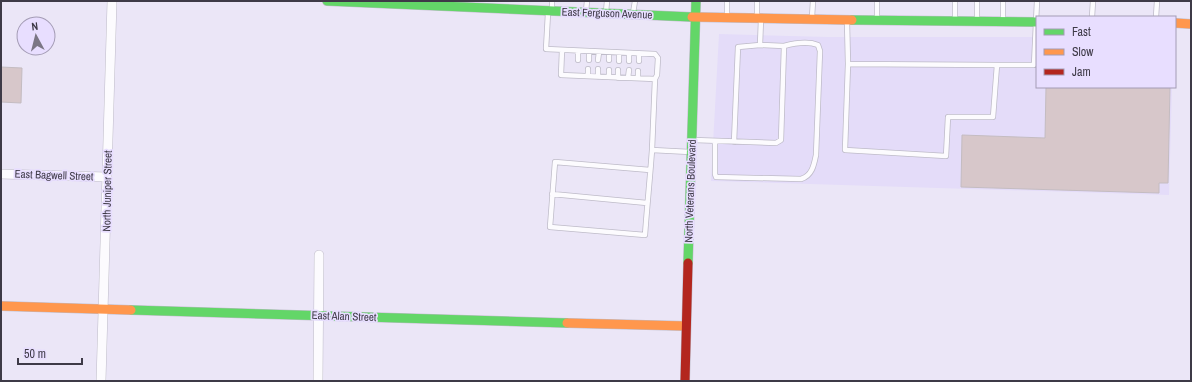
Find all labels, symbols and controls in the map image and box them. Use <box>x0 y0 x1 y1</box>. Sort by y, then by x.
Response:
street label: East Ferguson Avenue <box>561 4 653 22</box>
north arrow <box>16 16 56 56</box>
legend <box>1036 16 1176 88</box>
text: N <box>31 19 39 33</box>
text: Fast <box>1072 24 1091 40</box>
text: Slow <box>1072 44 1094 60</box>
text: Jam <box>1072 64 1091 80</box>
street label: North Veterans Boulevard <box>681 139 699 243</box>
street label: North Juniper Street <box>99 150 115 232</box>
street label: East Bagwell Street <box>14 167 94 183</box>
street label: East Alan Street <box>311 308 377 324</box>
scale bar <box>18 340 82 366</box>
text: 50 m <box>24 346 46 362</box>

